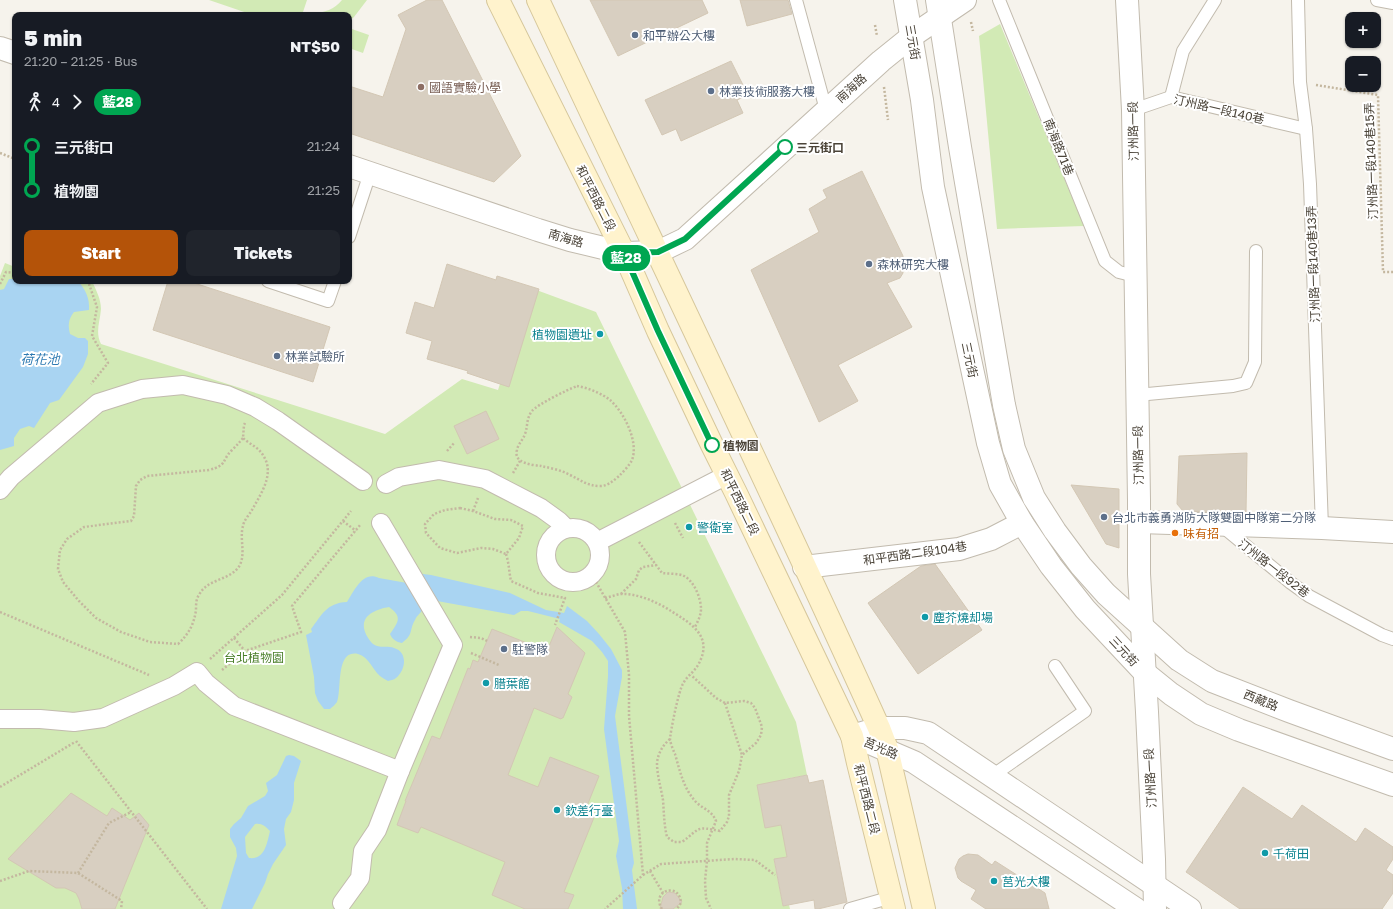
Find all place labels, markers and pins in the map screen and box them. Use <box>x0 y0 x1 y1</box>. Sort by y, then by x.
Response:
place label: 和平辦公大樓 <box>643 28 715 43</box>
marker: 和平辦公大樓 <box>630 30 640 40</box>
place label: 國語實驗小學 <box>429 80 501 95</box>
marker: 國語實驗小學 <box>416 82 426 92</box>
place label: 林業技術服務大樓 <box>719 84 815 99</box>
marker: 林業技術服務大樓 <box>706 86 716 96</box>
marker: 三元街口 <box>777 139 793 155</box>
place label: 三元街口 <box>796 140 844 155</box>
place label: 森林研究大樓 <box>877 257 949 272</box>
marker: 森林研究大樓 <box>864 259 874 269</box>
place label: 植物園遺址 <box>532 327 592 342</box>
marker: 植物園遺址 <box>595 329 605 339</box>
place label: 林業試驗所 <box>285 349 345 364</box>
marker: 林業試驗所 <box>272 351 282 361</box>
marker: 植物園 <box>704 437 720 453</box>
place label: 植物園 <box>723 438 759 453</box>
place label: 台北市義勇消防大隊雙園中隊第二分隊 <box>1112 510 1316 525</box>
marker: 台北市義勇消防大隊雙園中隊第二分隊 <box>1099 512 1109 522</box>
place label: 警衛室 <box>697 520 733 535</box>
marker: 警衛室 <box>684 522 694 532</box>
place label: 味有招 <box>1183 526 1219 541</box>
marker: 味有招 <box>1170 528 1180 538</box>
place label: 塵芥燒却場 <box>933 610 993 625</box>
marker: 塵芥燒却場 <box>920 612 930 622</box>
place label: 駐警隊 <box>512 642 548 657</box>
marker: 駐警隊 <box>499 644 509 654</box>
place label: 腊葉館 <box>494 676 530 691</box>
marker: 腊葉館 <box>481 678 491 688</box>
place label: 欽差行臺 <box>565 803 613 818</box>
marker: 欽差行臺 <box>552 805 562 815</box>
place label: 千荷田 <box>1273 846 1309 861</box>
marker: 千荷田 <box>1260 848 1270 858</box>
place label: 莒光大樓 <box>1002 874 1050 889</box>
marker: 莒光大樓 <box>989 876 999 886</box>

